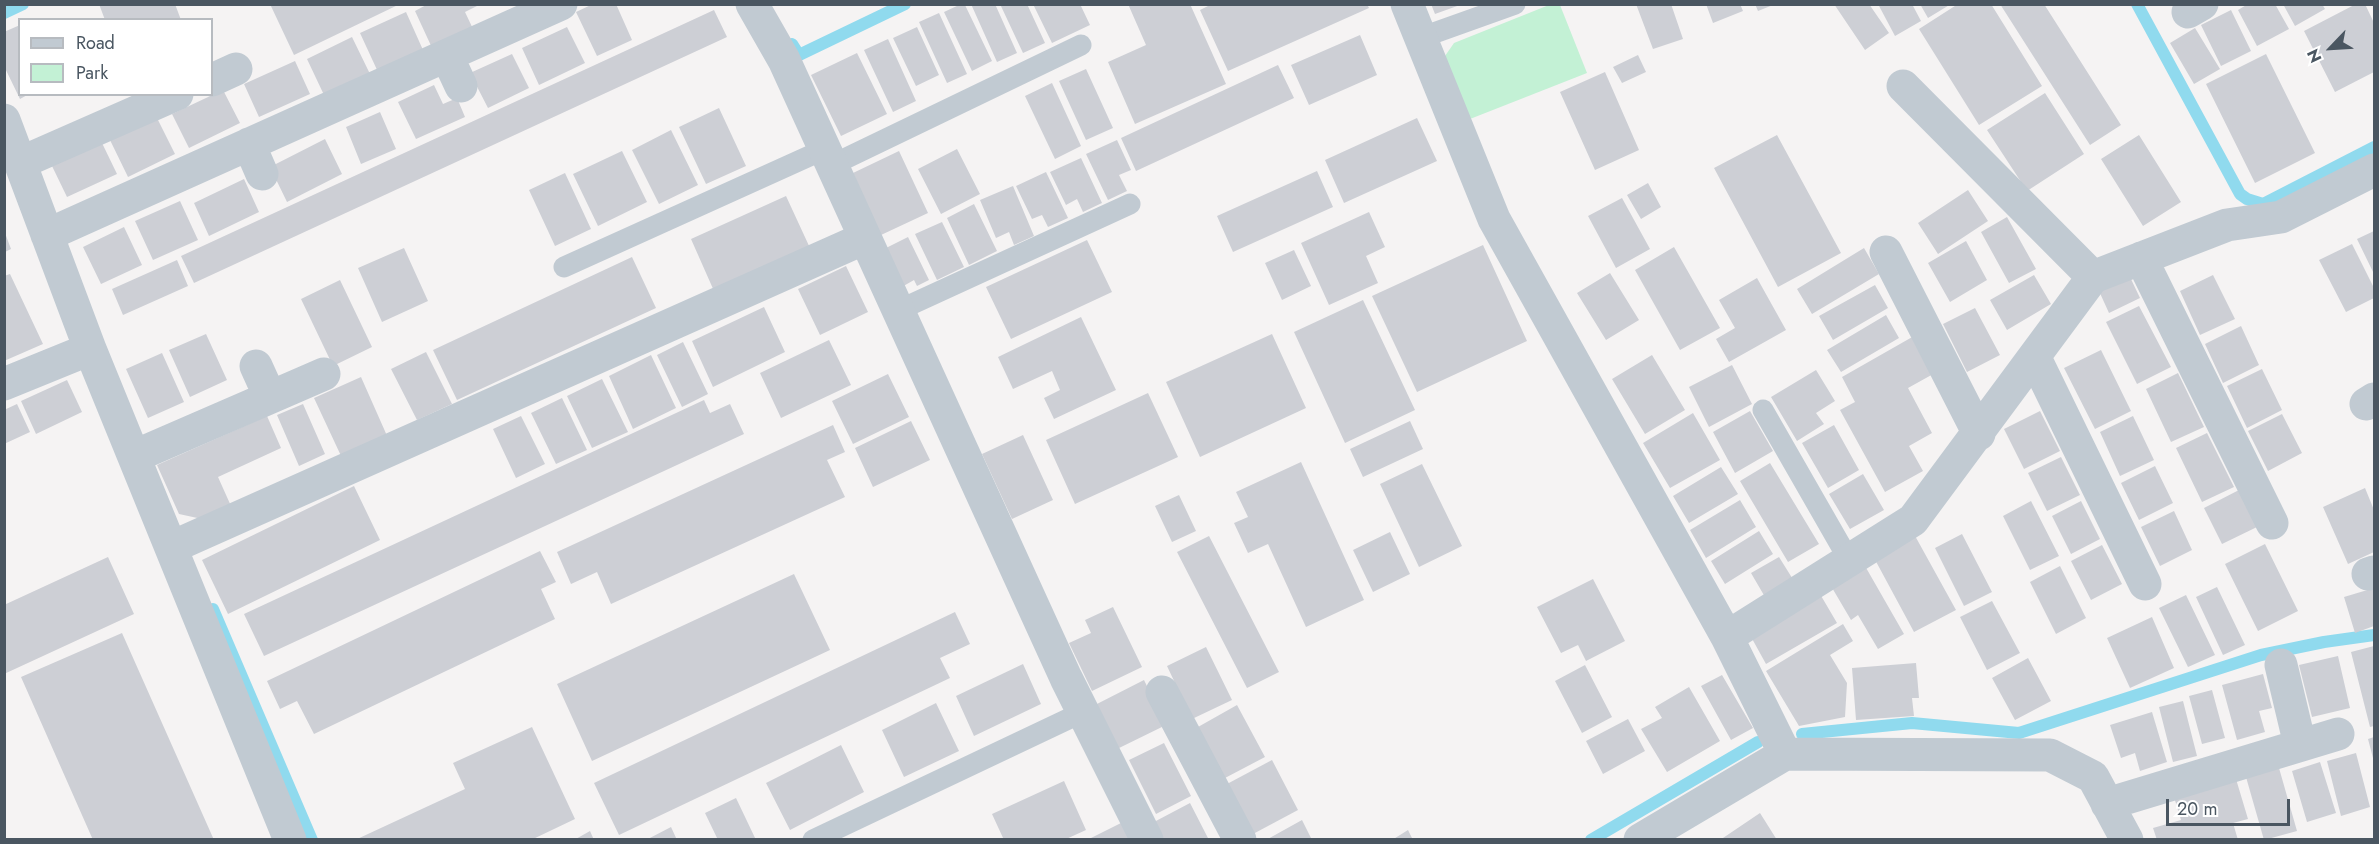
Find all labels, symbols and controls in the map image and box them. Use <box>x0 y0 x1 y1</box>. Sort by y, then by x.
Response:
legend <box>18 18 213 96</box>
north arrow <box>2301 18 2361 78</box>
text: Road <box>76 30 115 56</box>
text: N <box>2301 45 2327 66</box>
text: Park <box>76 60 108 86</box>
scale bar <box>2169 787 2294 825</box>
text: 20 m <box>2177 796 2217 822</box>

